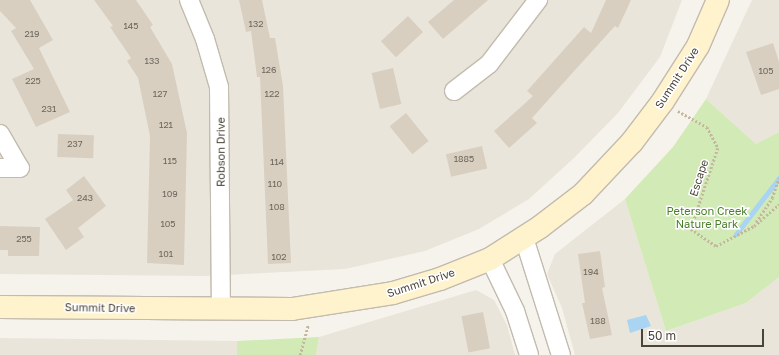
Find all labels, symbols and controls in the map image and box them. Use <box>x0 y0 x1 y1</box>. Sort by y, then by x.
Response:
house number: 132 <box>249 19 263 29</box>
house number: 145 <box>123 21 139 31</box>
house number: 219 <box>24 29 40 39</box>
street label: Summit Drive <box>652 45 702 111</box>
house number: 133 <box>145 56 159 66</box>
house number: 126 <box>261 65 277 75</box>
house number: 105 <box>758 66 774 76</box>
house number: 225 <box>25 76 41 86</box>
house number: 127 <box>153 89 167 99</box>
house number: 122 <box>265 89 279 99</box>
house number: 231 <box>42 104 56 114</box>
street label: Robson Drive <box>214 117 228 187</box>
house number: 121 <box>159 120 173 130</box>
house number: 237 <box>67 139 83 149</box>
house number: 1885 <box>454 154 474 164</box>
house number: 115 <box>163 156 177 166</box>
house number: 114 <box>270 157 284 167</box>
street label: Escape <box>687 158 711 198</box>
house number: 110 <box>268 179 282 189</box>
house number: 109 <box>162 189 178 199</box>
house number: 243 <box>77 193 93 203</box>
house number: 108 <box>269 202 285 212</box>
park label: Peterson Creek Nature Park <box>666 205 748 231</box>
house number: 105 <box>160 219 176 229</box>
house number: 255 <box>16 234 32 244</box>
house number: 101 <box>159 249 173 259</box>
house number: 102 <box>271 252 287 262</box>
street label: Summit Drive <box>385 266 457 300</box>
house number: 194 <box>583 267 599 277</box>
street label: Summit Drive <box>65 301 135 315</box>
house number: 188 <box>590 316 606 326</box>
scale bar <box>643 321 766 347</box>
text: 50 m <box>648 328 676 343</box>

